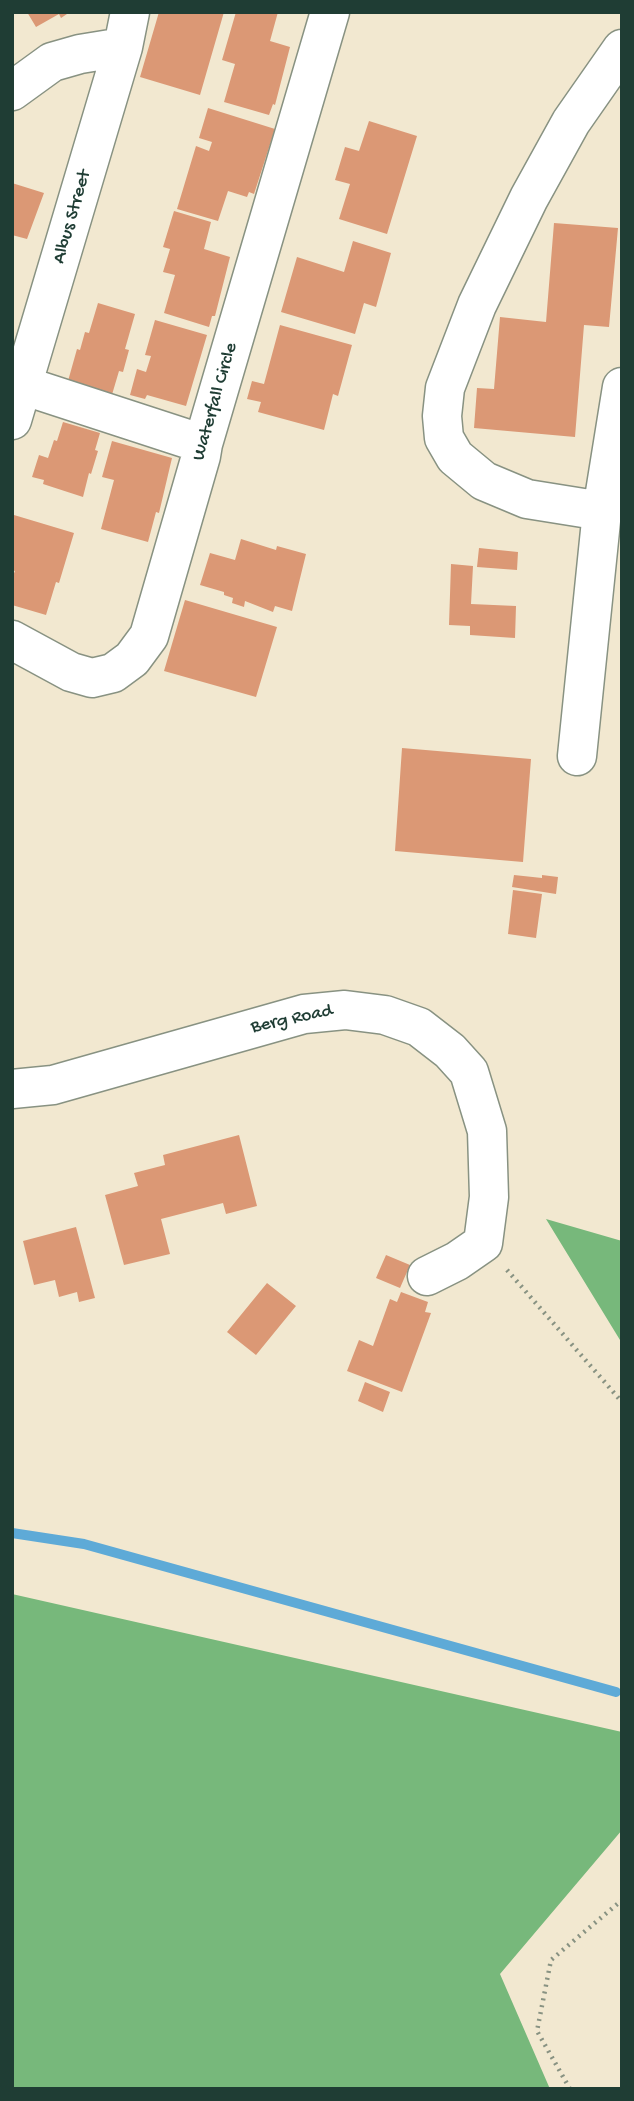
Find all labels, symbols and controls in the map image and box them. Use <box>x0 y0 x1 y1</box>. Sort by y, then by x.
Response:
street label: Albus Street <box>49 167 97 267</box>
street label: Waterfall Circle <box>188 340 244 464</box>
street label: Berg Road <box>249 1000 335 1040</box>

